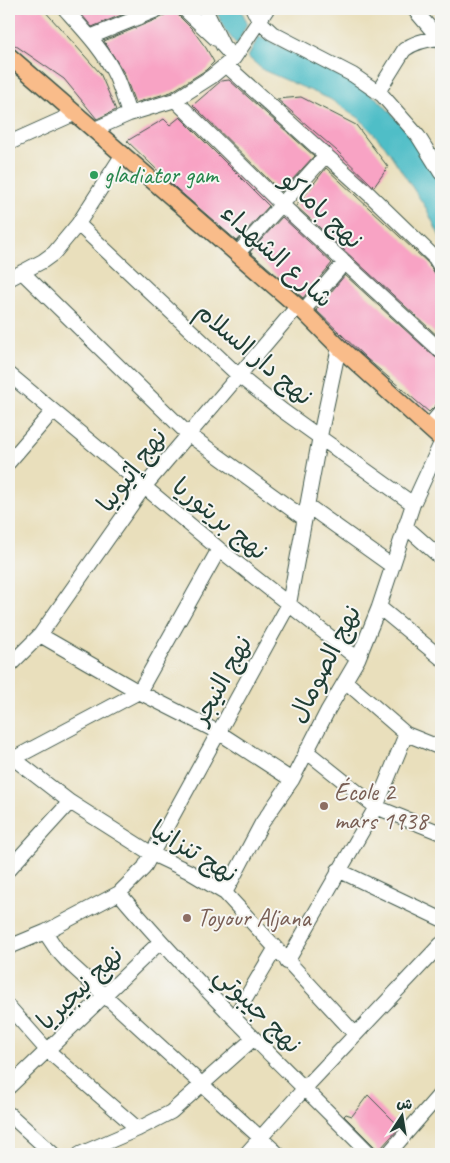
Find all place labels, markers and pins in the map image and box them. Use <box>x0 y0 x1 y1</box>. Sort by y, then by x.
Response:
place label: gladiator gam <box>104 159 220 191</box>
marker: gladiator gam <box>88 169 100 181</box>
place label: École 2 mars 1938 <box>334 776 430 837</box>
marker: École 2 mars 1938 <box>318 800 330 812</box>
place label: Toyour Aljana <box>197 902 312 934</box>
marker: Toyour Aljana <box>181 912 193 924</box>

